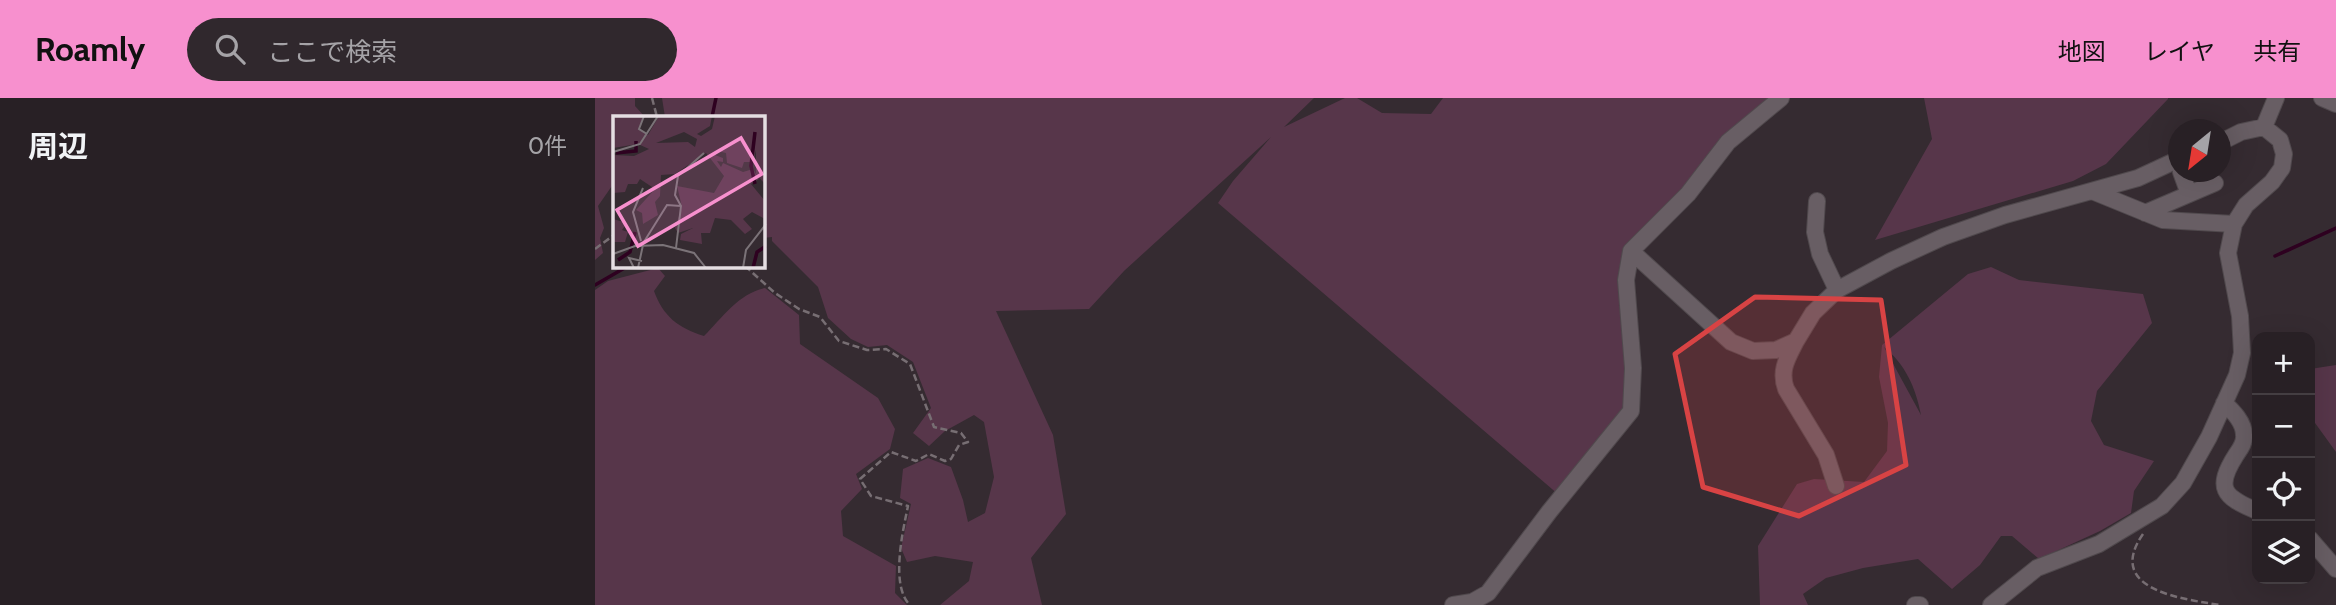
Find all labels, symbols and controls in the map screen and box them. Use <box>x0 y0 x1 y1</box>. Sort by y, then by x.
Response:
search box <box>187 18 677 81</box>
text: Roamly <box>35 29 145 69</box>
icon: search <box>211 30 249 68</box>
text: ここで検索 <box>267 36 397 68</box>
text: 地図 <box>2058 37 2106 66</box>
text: レイヤ <box>2144 37 2215 66</box>
text: 共有 <box>2253 37 2301 66</box>
inset map <box>613 116 765 268</box>
north arrow <box>2168 119 2231 182</box>
text: 周辺 <box>28 128 88 165</box>
text: 0件 <box>528 132 567 160</box>
map controls <box>2252 332 2315 584</box>
button: + <box>2252 332 2315 395</box>
button: − <box>2252 395 2315 458</box>
button: locate <box>2252 458 2315 521</box>
button: layers <box>2252 521 2315 584</box>

